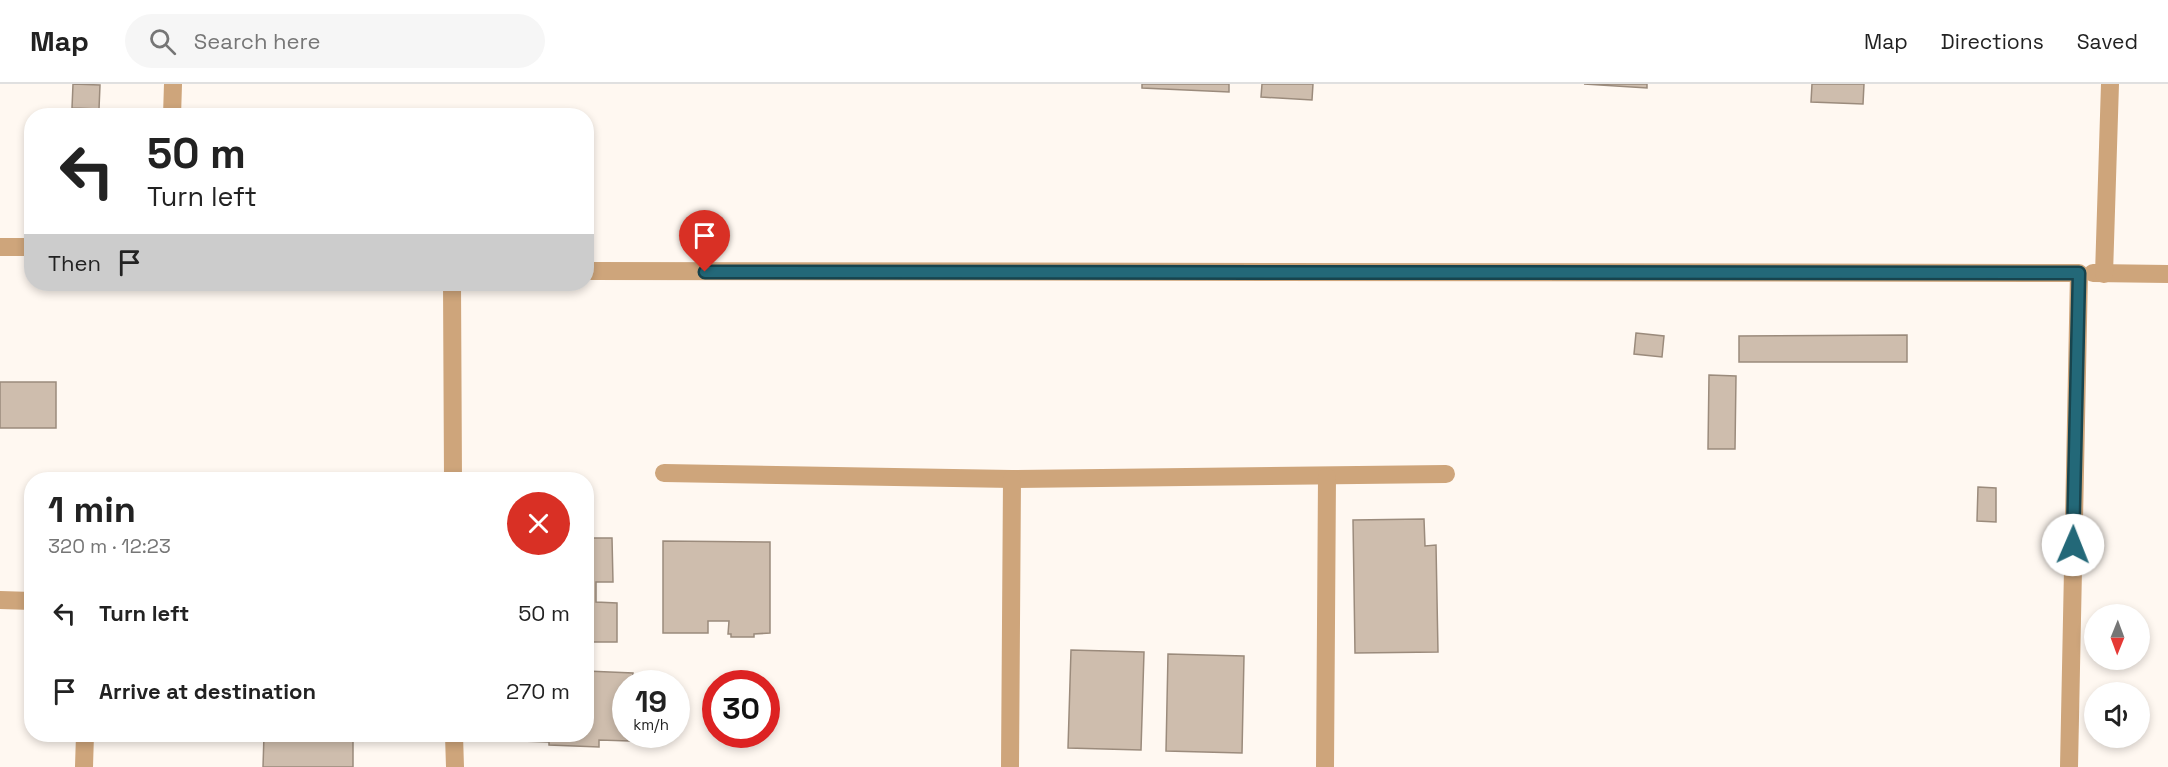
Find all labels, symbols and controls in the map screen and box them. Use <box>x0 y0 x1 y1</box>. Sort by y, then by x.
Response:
search box <box>125 14 545 68</box>
text: Map <box>30 23 89 59</box>
icon: search <box>146 25 179 58</box>
text: Search here <box>194 27 321 55</box>
text: Map <box>1864 28 1908 55</box>
text: Directions <box>1941 28 2044 55</box>
text: Saved <box>2077 28 2138 55</box>
text: 50 m <box>147 127 246 180</box>
icon: left <box>48 132 126 210</box>
text: Turn left <box>147 179 257 214</box>
pin <box>679 210 730 272</box>
icon: arrive <box>688 219 721 252</box>
icon: arrive <box>113 246 146 279</box>
text: Then <box>48 249 101 277</box>
text: 1 min <box>48 487 136 533</box>
button: close <box>507 492 570 555</box>
position arrow <box>2041 513 2105 577</box>
text: 320 m · 12:23 <box>48 533 171 559</box>
icon: left <box>48 597 81 630</box>
text: Turn left <box>99 599 189 627</box>
text: 50 m <box>518 599 570 627</box>
north arrow <box>2084 604 2150 670</box>
map controls <box>2084 604 2150 748</box>
speed limit sign: 30 <box>702 670 780 748</box>
icon: arrive <box>48 675 81 708</box>
text: Arrive at destination <box>99 677 316 705</box>
text: 270 m <box>506 677 570 705</box>
text: 19 <box>635 682 667 721</box>
button: sound <box>2084 682 2150 748</box>
text: km/h <box>633 715 669 734</box>

